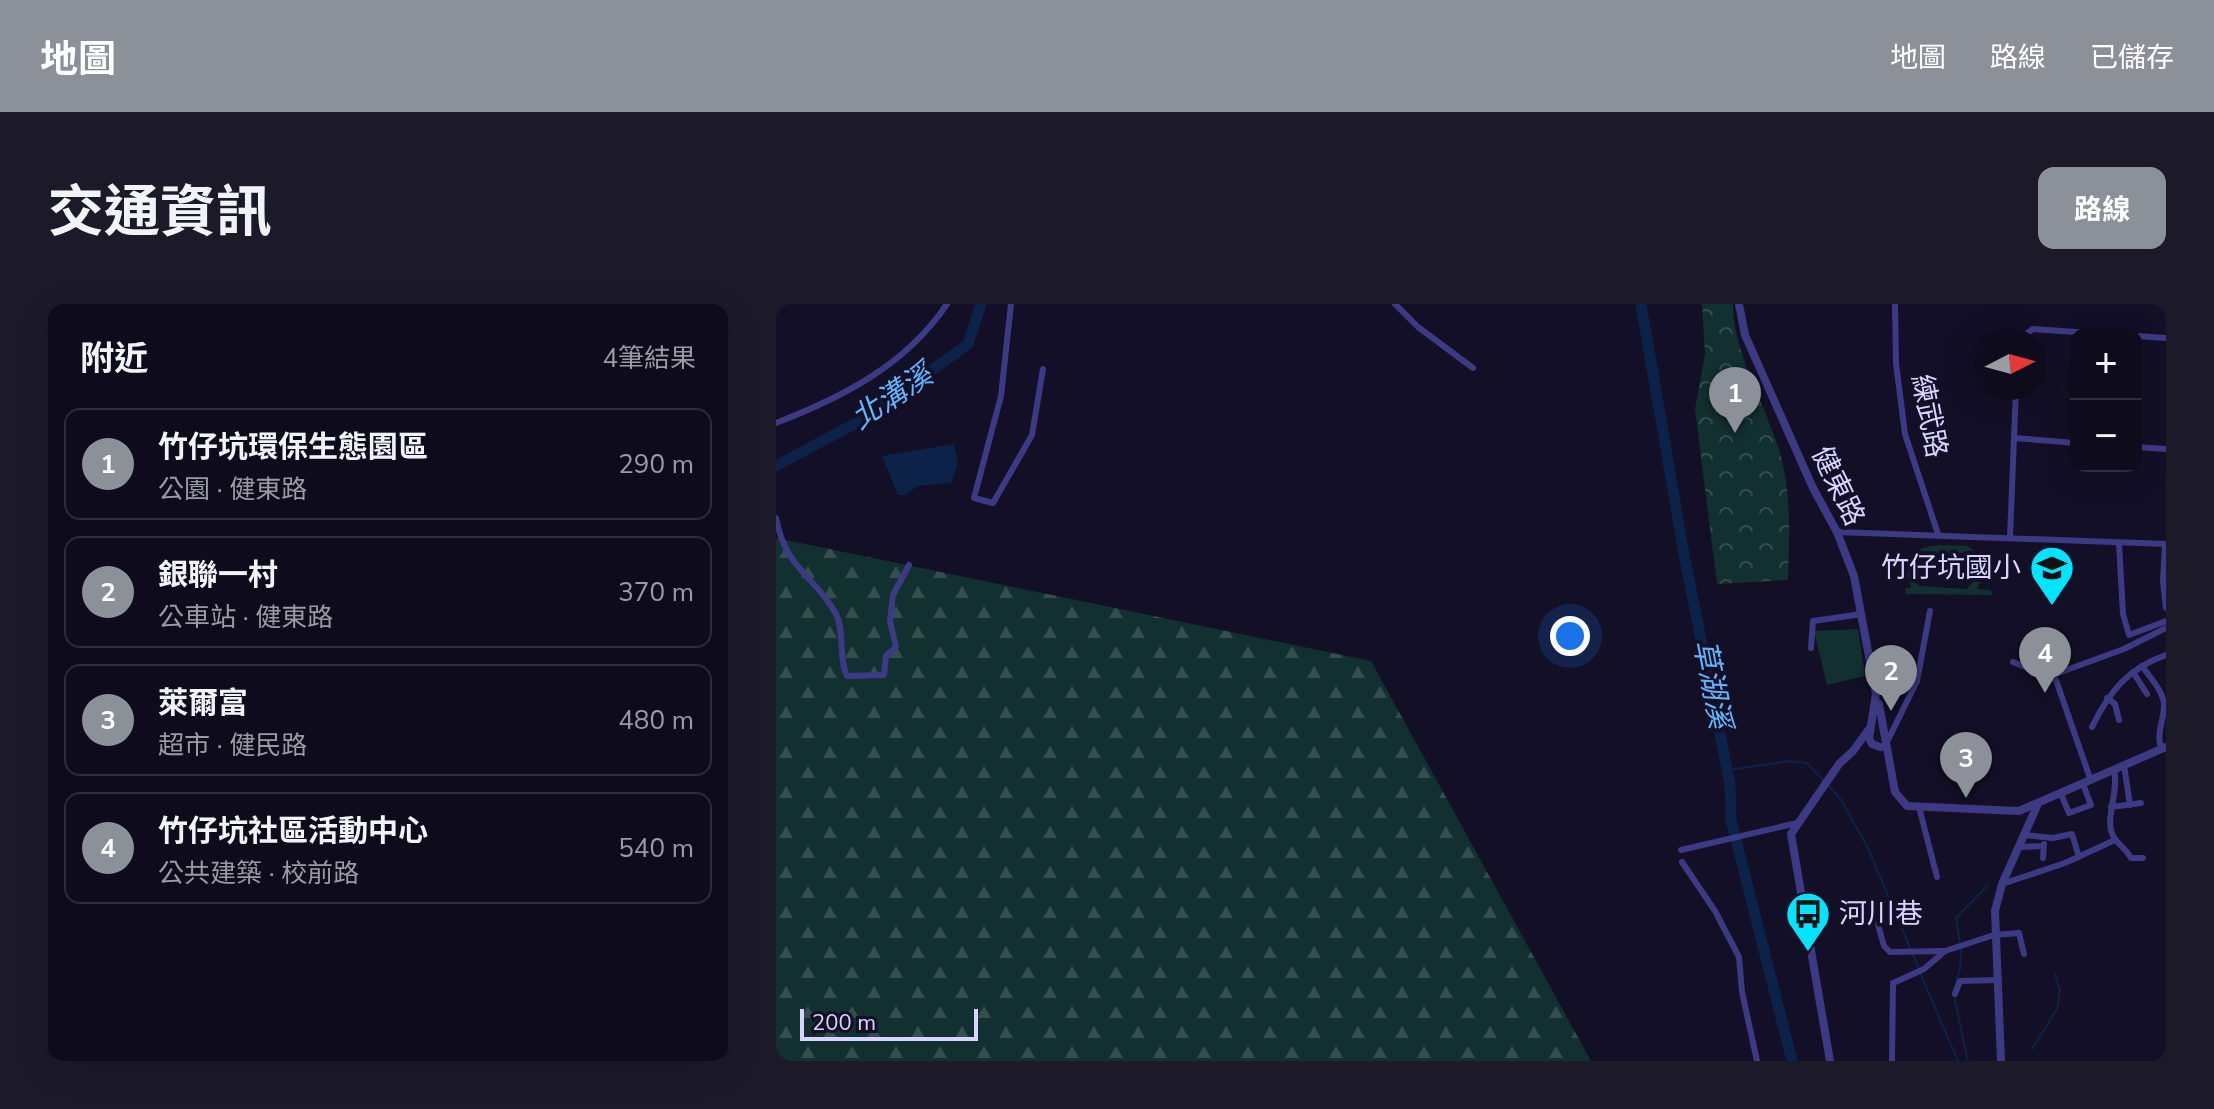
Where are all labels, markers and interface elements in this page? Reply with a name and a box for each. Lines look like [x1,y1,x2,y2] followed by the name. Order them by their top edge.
[40,34,116,85] text: 地圖
[1890,39,1946,77] text: 地圖
[1990,39,2046,77] text: 路線
[2090,39,2174,77] text: 已儲存
[2038,167,2166,249] button: 路線
[48,174,272,251] text: 交通資訊
[1974,328,2046,400] north arrow
[2070,328,2142,472] map controls
[2070,328,2142,400] button: +
[80,336,148,382] text: 附近
[602,341,696,376] text: 4筆結果
[843,353,944,439] water label: 北溝溪
[1709,367,1761,433] pin: 1
[1902,371,1956,461] street label: 練武路
[2070,400,2142,472] button: −
[158,427,428,468] text: 竹仔坑環保生態園區
[1803,440,1873,532] street label: 健東路
[100,447,116,482] text: 1
[618,447,694,482] text: 290 m
[158,472,307,507] text: 公園 · 健東路
[2028,544,2076,607] school or university icon: 竹仔坑國小
[1881,549,2021,587] place label: 竹仔坑國小
[158,555,278,596] text: 銀聯一村
[100,575,116,610] text: 2
[618,575,694,610] text: 370 m
[158,600,333,635] text: 公車站 · 健東路
[1550,616,1590,656] your location
[2019,627,2071,693] pin: 4
[1683,636,1741,736] water label: 草湖溪
[1865,645,1917,711] pin: 2
[158,683,248,724] text: 萊爾富
[100,703,116,738] text: 3
[618,703,694,738] text: 480 m
[158,728,307,763] text: 超市 · 健民路
[1940,732,1992,798] pin: 3
[158,811,428,852] text: 竹仔坑社區活動中心
[100,831,116,866] text: 4
[618,831,694,866] text: 540 m
[158,856,359,891] text: 公共建築 · 校前路
[1784,890,1832,953] bus stop icon: 河川巷
[1839,895,1923,933] place label: 河川巷
[800,1005,978,1041] scale bar
[812,1008,876,1038] text: 200 m

